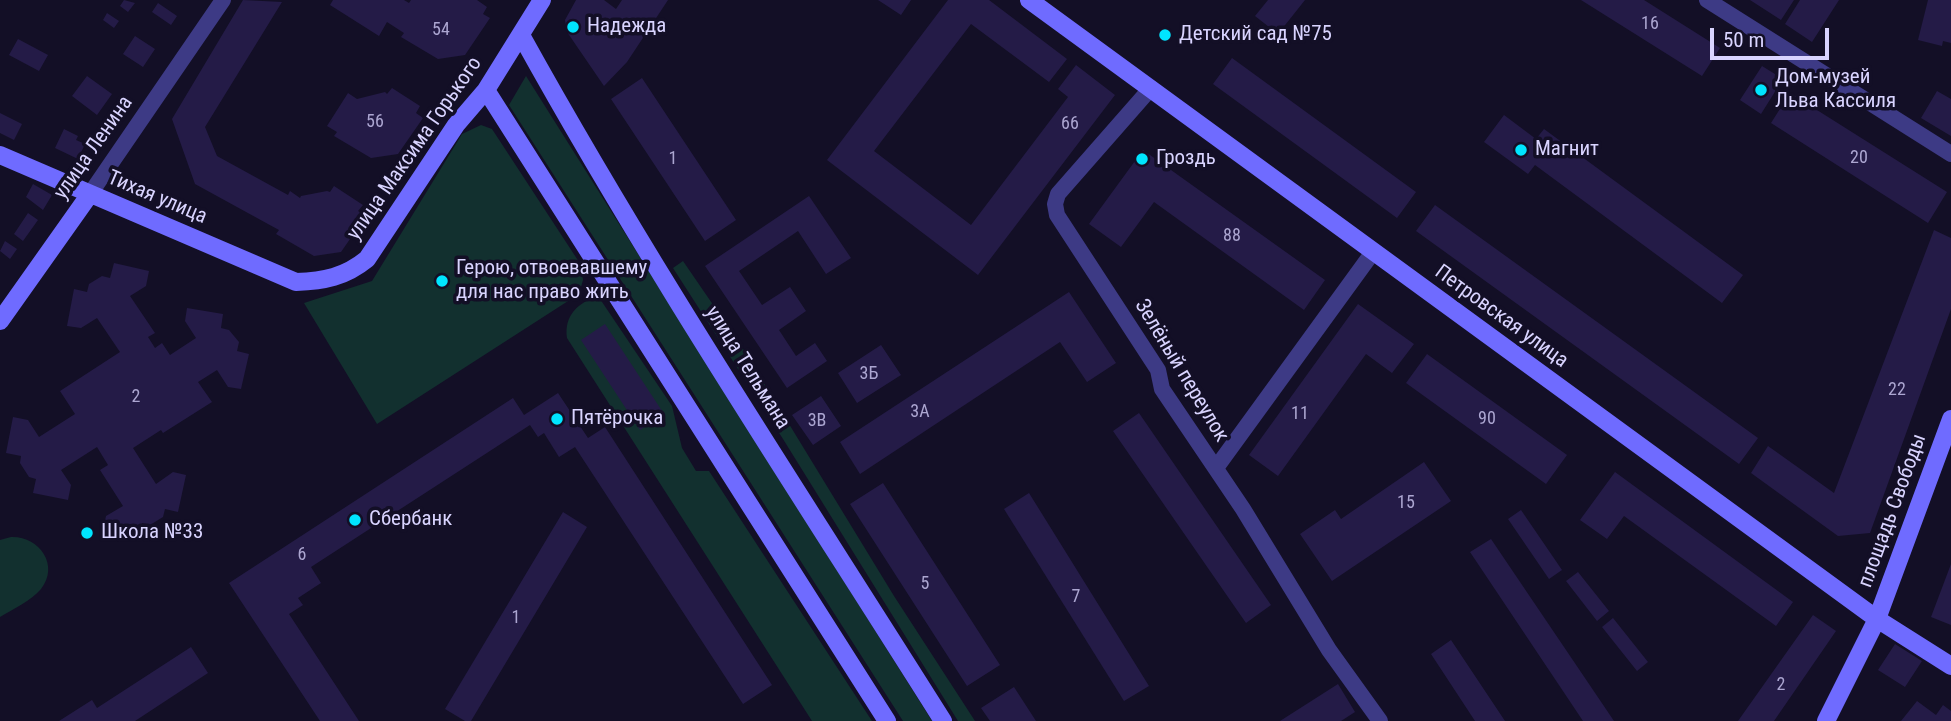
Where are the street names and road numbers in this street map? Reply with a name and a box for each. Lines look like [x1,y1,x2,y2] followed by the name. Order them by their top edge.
[342,52,488,246] street label: улица Максима Горького
[49,91,139,205] street label: улица Ленина
[104,166,210,230] street label: Тихая улица
[1429,260,1573,374] street label: Петровская улица
[1128,295,1234,447] street label: Зелёный переулок
[699,302,795,434] street label: улица Тельмана
[1853,431,1933,591] street label: площадь Свободы

